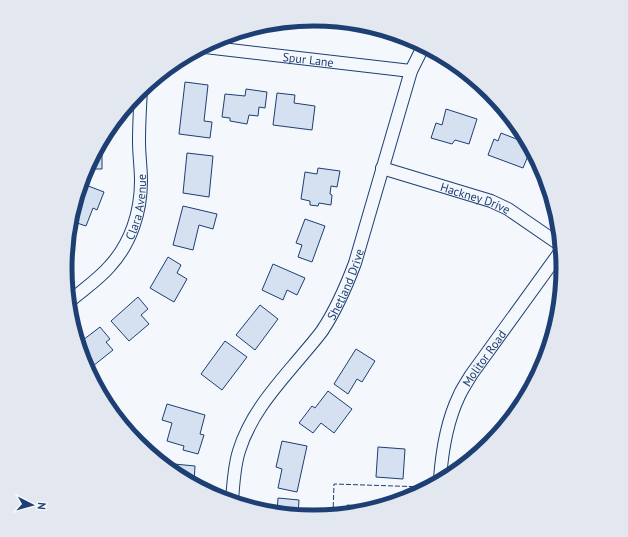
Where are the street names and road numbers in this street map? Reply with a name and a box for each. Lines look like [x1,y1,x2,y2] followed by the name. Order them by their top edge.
[282,49,335,69] street label: Spur Lane
[121,174,149,242] street label: Clara Avenue
[439,179,513,217] street label: Hackney Drive
[323,247,366,322] street label: Shetland Drive
[459,327,509,389] street label: Molitor Road

